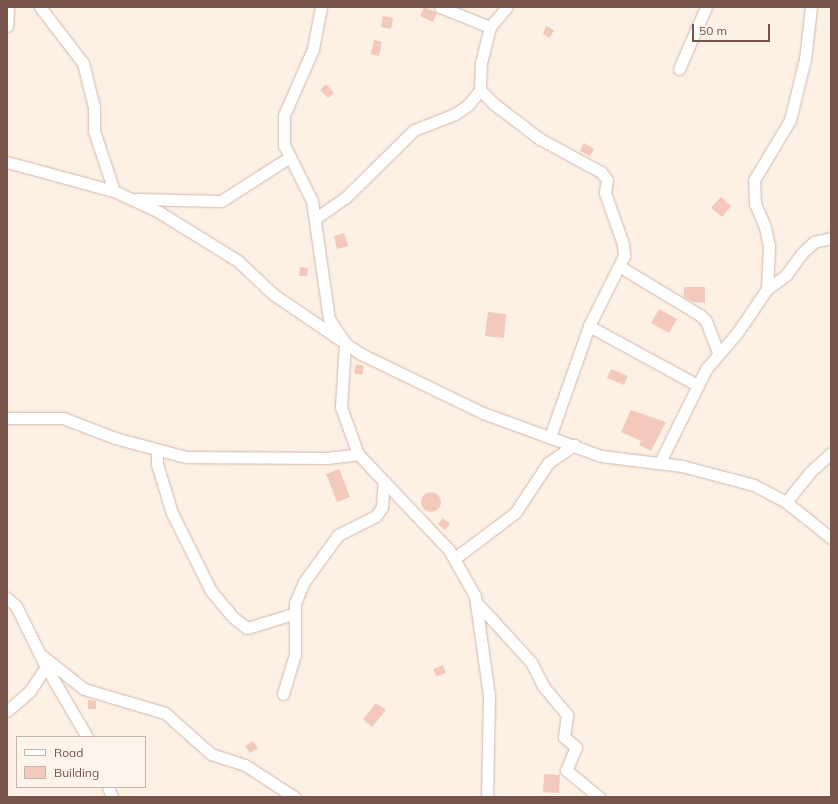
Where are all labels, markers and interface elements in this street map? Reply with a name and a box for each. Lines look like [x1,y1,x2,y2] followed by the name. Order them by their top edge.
[694,16,772,42] scale bar
[699,23,727,38] text: 50 m
[16,736,146,788] legend
[54,745,83,760] text: Road
[54,765,99,780] text: Building

